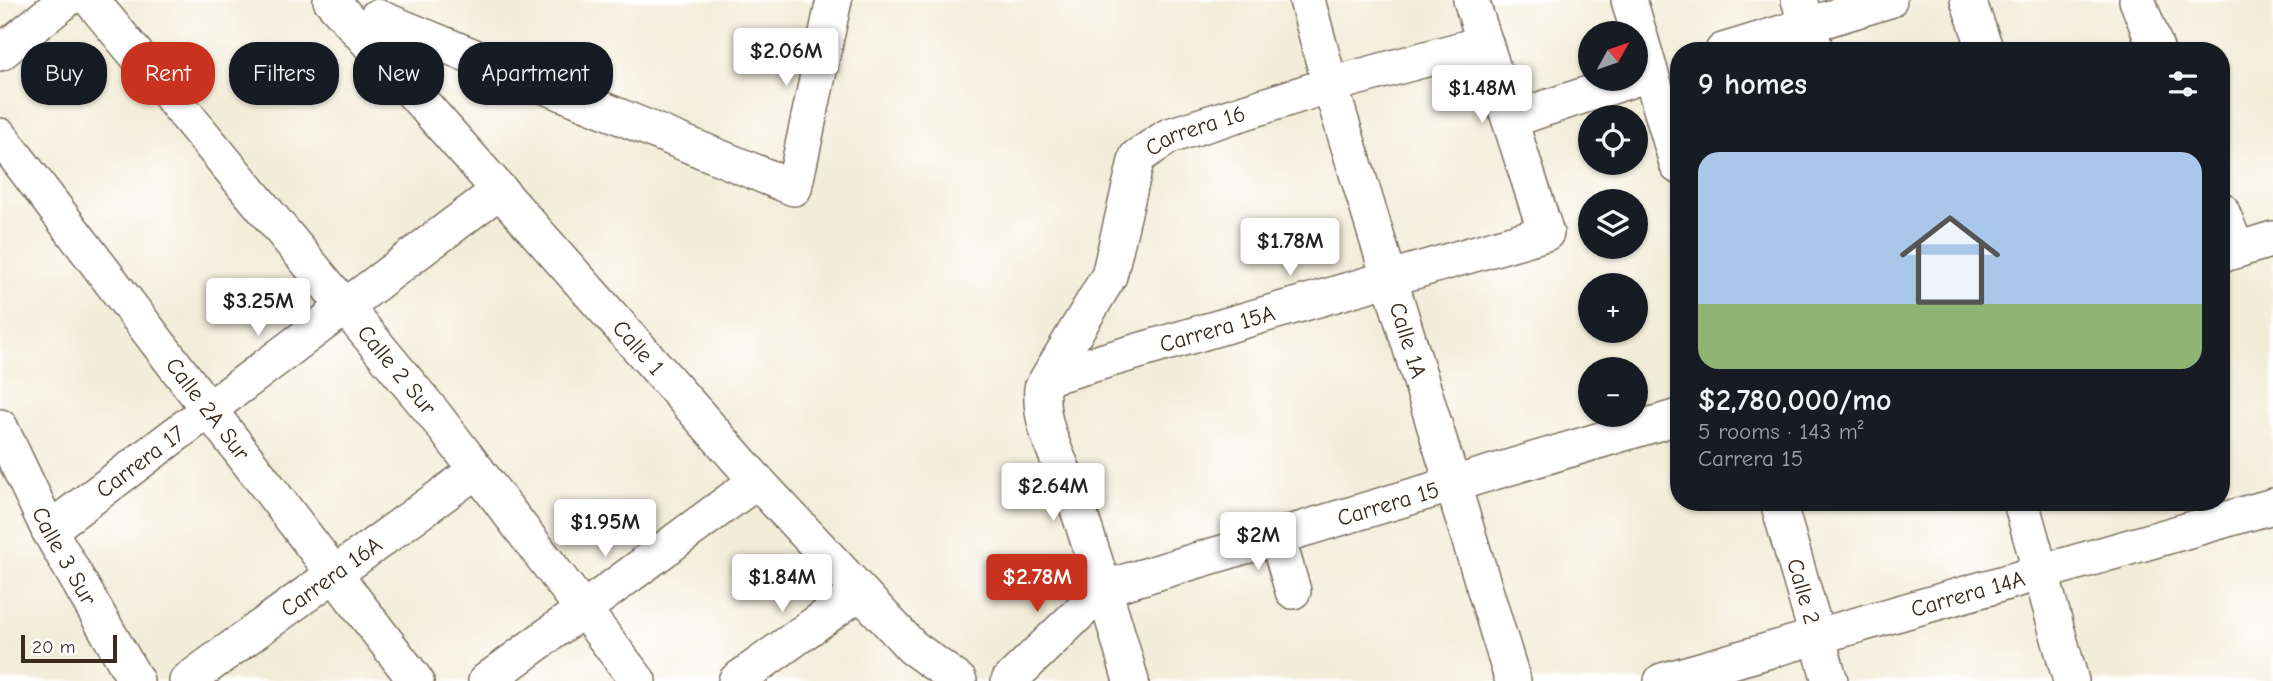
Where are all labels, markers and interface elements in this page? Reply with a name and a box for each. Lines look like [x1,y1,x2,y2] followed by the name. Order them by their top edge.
[1578,21,1648,91] north arrow
[1578,21,1648,427] map controls
[729,28,843,88] pin: $2.06M
[749,37,823,64] text: $2.06M
[21,42,107,105] chip: Buy
[121,42,215,105] chip: Rent
[229,42,339,105] chip: Filters
[353,42,444,105] chip: New
[458,42,613,105] chip: Apartment
[2164,65,2202,103] icon: filters
[1425,66,1539,125] pin: $1.48M
[1698,67,1807,102] text: 9 homes
[1448,74,1516,101] text: $1.48M
[1140,99,1249,162] street label: Carrera 16
[1578,105,1648,175] button: locate
[1578,189,1648,259] button: layers
[1887,197,2013,323] icon: home
[1233,218,1347,278] pin: $1.78M
[1256,227,1324,254] text: $1.78M
[1578,273,1648,343] button: +
[201,278,315,338] pin: $3.25M
[222,287,294,314] text: $3.25M
[1156,299,1278,358] street label: Carrera 15A
[1384,299,1433,381] street label: Calle 1A
[607,314,670,380] street label: Calle 1
[352,319,443,421] street label: Calle 2 Sur
[160,352,256,466] street label: Calle 2A Sur
[1578,357,1648,427] button: −
[1698,383,1892,418] text: $2,780,000/mo
[1698,418,1864,445] text: 5 rooms · 143 m²
[91,419,190,503] street label: Carrera 17
[1698,445,1803,472] text: Carrera 15
[996,463,1110,523] pin: $2.64M
[1018,472,1088,499] text: $2.64M
[1334,476,1442,532] street label: Carrera 15
[548,500,662,559] pin: $1.95M
[26,502,103,610] street label: Calle 3 Sur
[570,508,640,535] text: $1.95M
[1224,512,1292,572] pin: $2M
[1236,521,1280,548] text: $2M
[275,530,387,622] street label: Carrera 16A
[725,554,839,614] pin: $1.84M
[980,554,1094,614] pin: $2.78M
[1782,555,1826,627] street label: Calle 2
[748,563,816,590] text: $1.84M
[1002,563,1072,590] text: $2.78M
[1908,564,2028,623] street label: Carrera 14A
[21,632,117,664] scale bar
[32,636,76,658] text: 20 m

